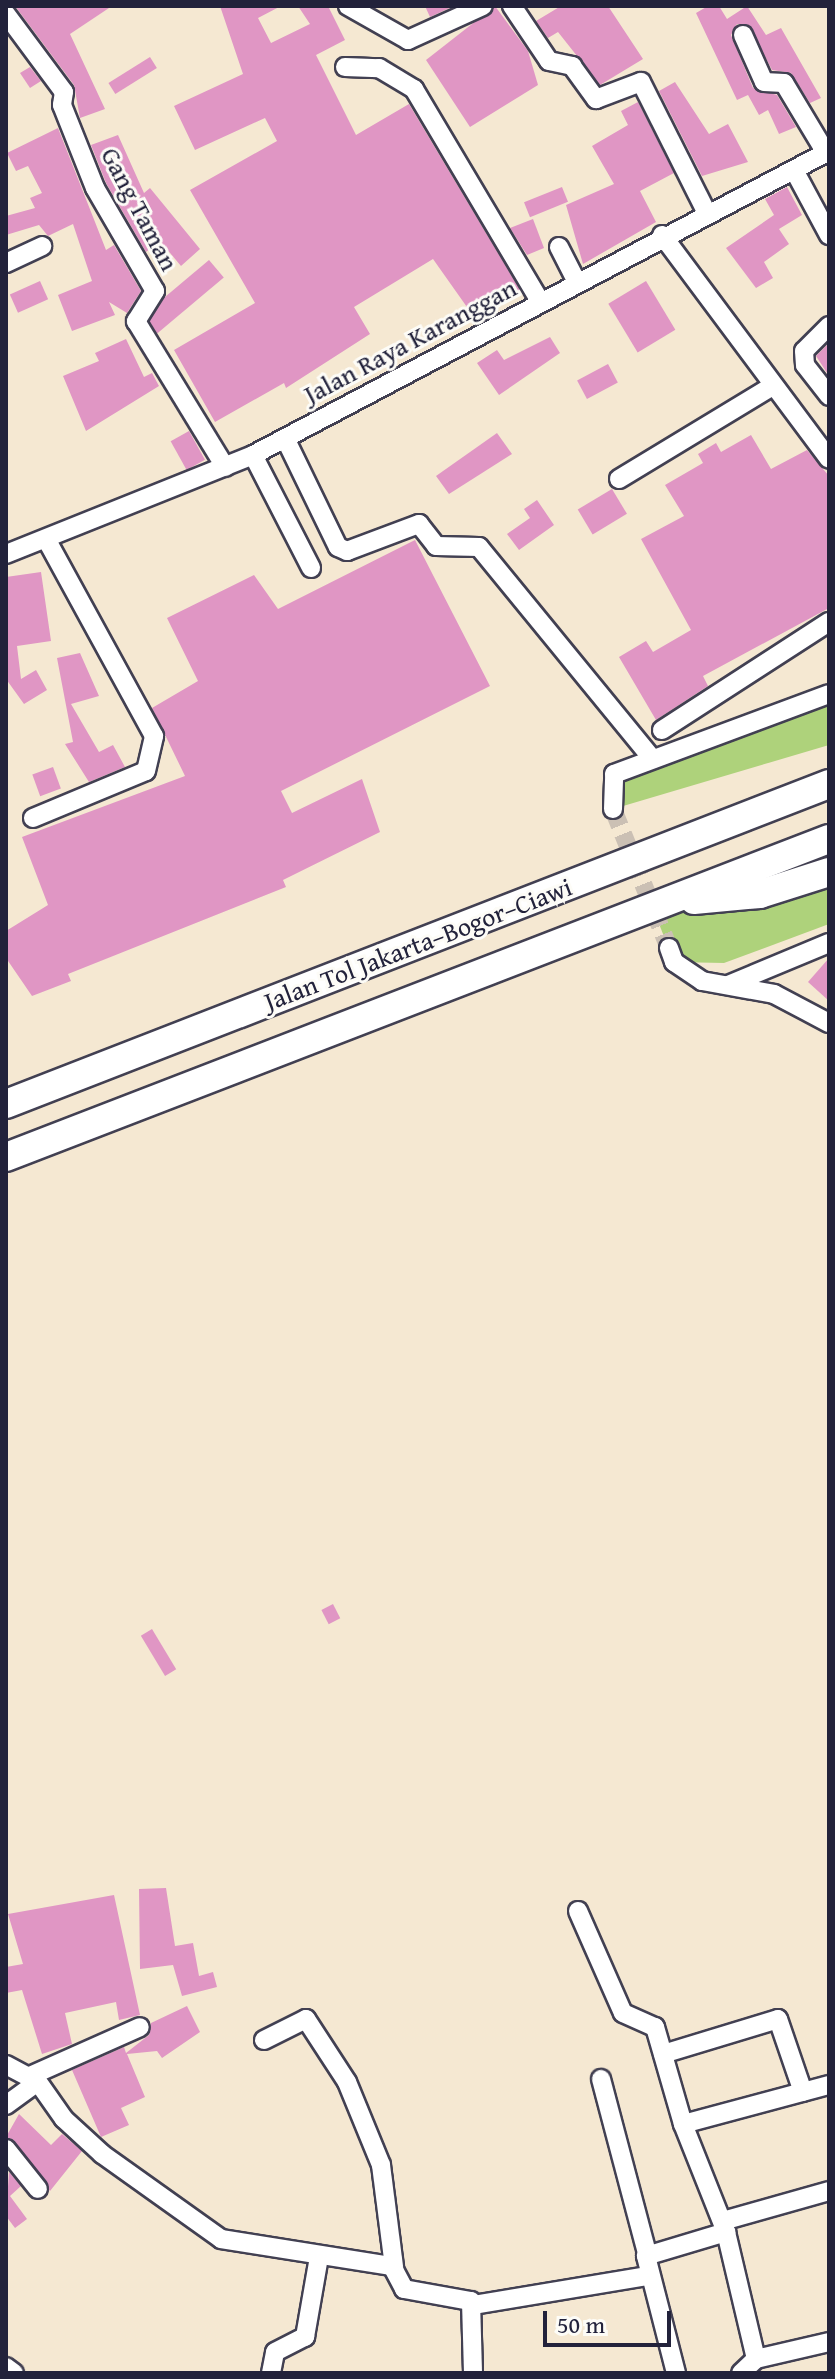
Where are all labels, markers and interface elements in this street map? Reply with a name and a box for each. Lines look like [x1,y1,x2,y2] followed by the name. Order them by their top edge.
[95,142,185,276] street label: Gang Taman
[298,272,522,410] street label: Jalan Raya Karanggan
[260,871,576,1017] street label: Jalan Tol Jakarta–Bogor–Ciawi
[547,2295,675,2345] scale bar
[557,2307,605,2342] text: 50 m

